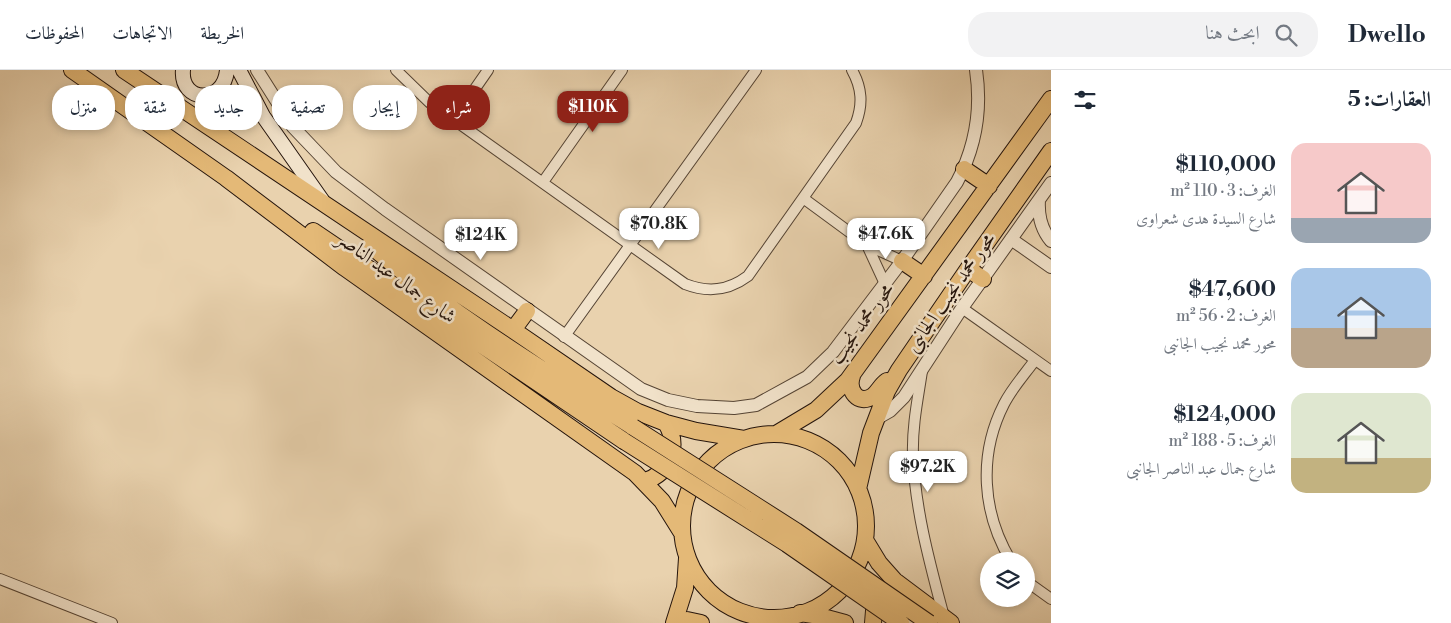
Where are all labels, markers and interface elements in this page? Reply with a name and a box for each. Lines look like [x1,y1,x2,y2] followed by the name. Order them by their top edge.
[968,12,1318,57] search box
[1348,20,1426,50] text: Dwello
[1205,21,1260,45] text: ابحث هنا
[1272,21,1300,49] icon: search
[25,22,84,45] text: المحفوظات
[112,22,172,45] text: الاتجاهات
[200,22,244,45] text: الخريطة
[52,85,115,130] chip: منزل
[125,85,185,130] chip: شقة
[195,85,262,130] chip: جديد
[272,85,343,130] chip: تصفية
[353,85,417,130] chip: إيجار
[427,85,490,130] chip: شراء
[1071,86,1099,114] icon: filters
[1348,87,1431,113] text: العقارات: 5
[558,90,628,133] pin: $110K
[568,97,618,117] text: $110K
[1176,152,1276,178] text: $110,000
[1331,163,1391,223] icon: home
[1170,181,1276,201] text: الغرف: 3 · 110 m²
[618,208,700,250] pin: $70.8K
[1136,209,1276,229] text: شارع السيدة هدى شعراوى
[630,214,688,234] text: $70.8K
[446,218,516,261] pin: $124K
[845,218,927,260] pin: $47.6K
[858,224,914,244] text: $47.6K
[328,225,460,333] street label: شارع جمال عبد الناصر
[455,225,507,245] text: $124K
[900,228,1002,358] street label: محور محمد نجيب الجانبى
[1189,277,1276,303] text: $47,600
[824,278,900,370] street label: محور محمد نجيب
[1331,288,1391,348] icon: home
[1176,306,1276,326] text: الغرف: 2 · 56 m²
[1164,334,1276,354] text: محور محمد نجيب الجانبى
[1173,402,1276,428] text: $124,000
[1331,413,1391,473] icon: home
[1169,431,1276,451] text: الغرف: 5 · 188 m²
[887,450,969,493] pin: $97.2K
[900,457,956,477] text: $97.2K
[1126,459,1276,479] text: شارع جمال عبد الناصر الجانبى
[980,552,1035,607] map controls
[980,552,1035,607] button: layers

